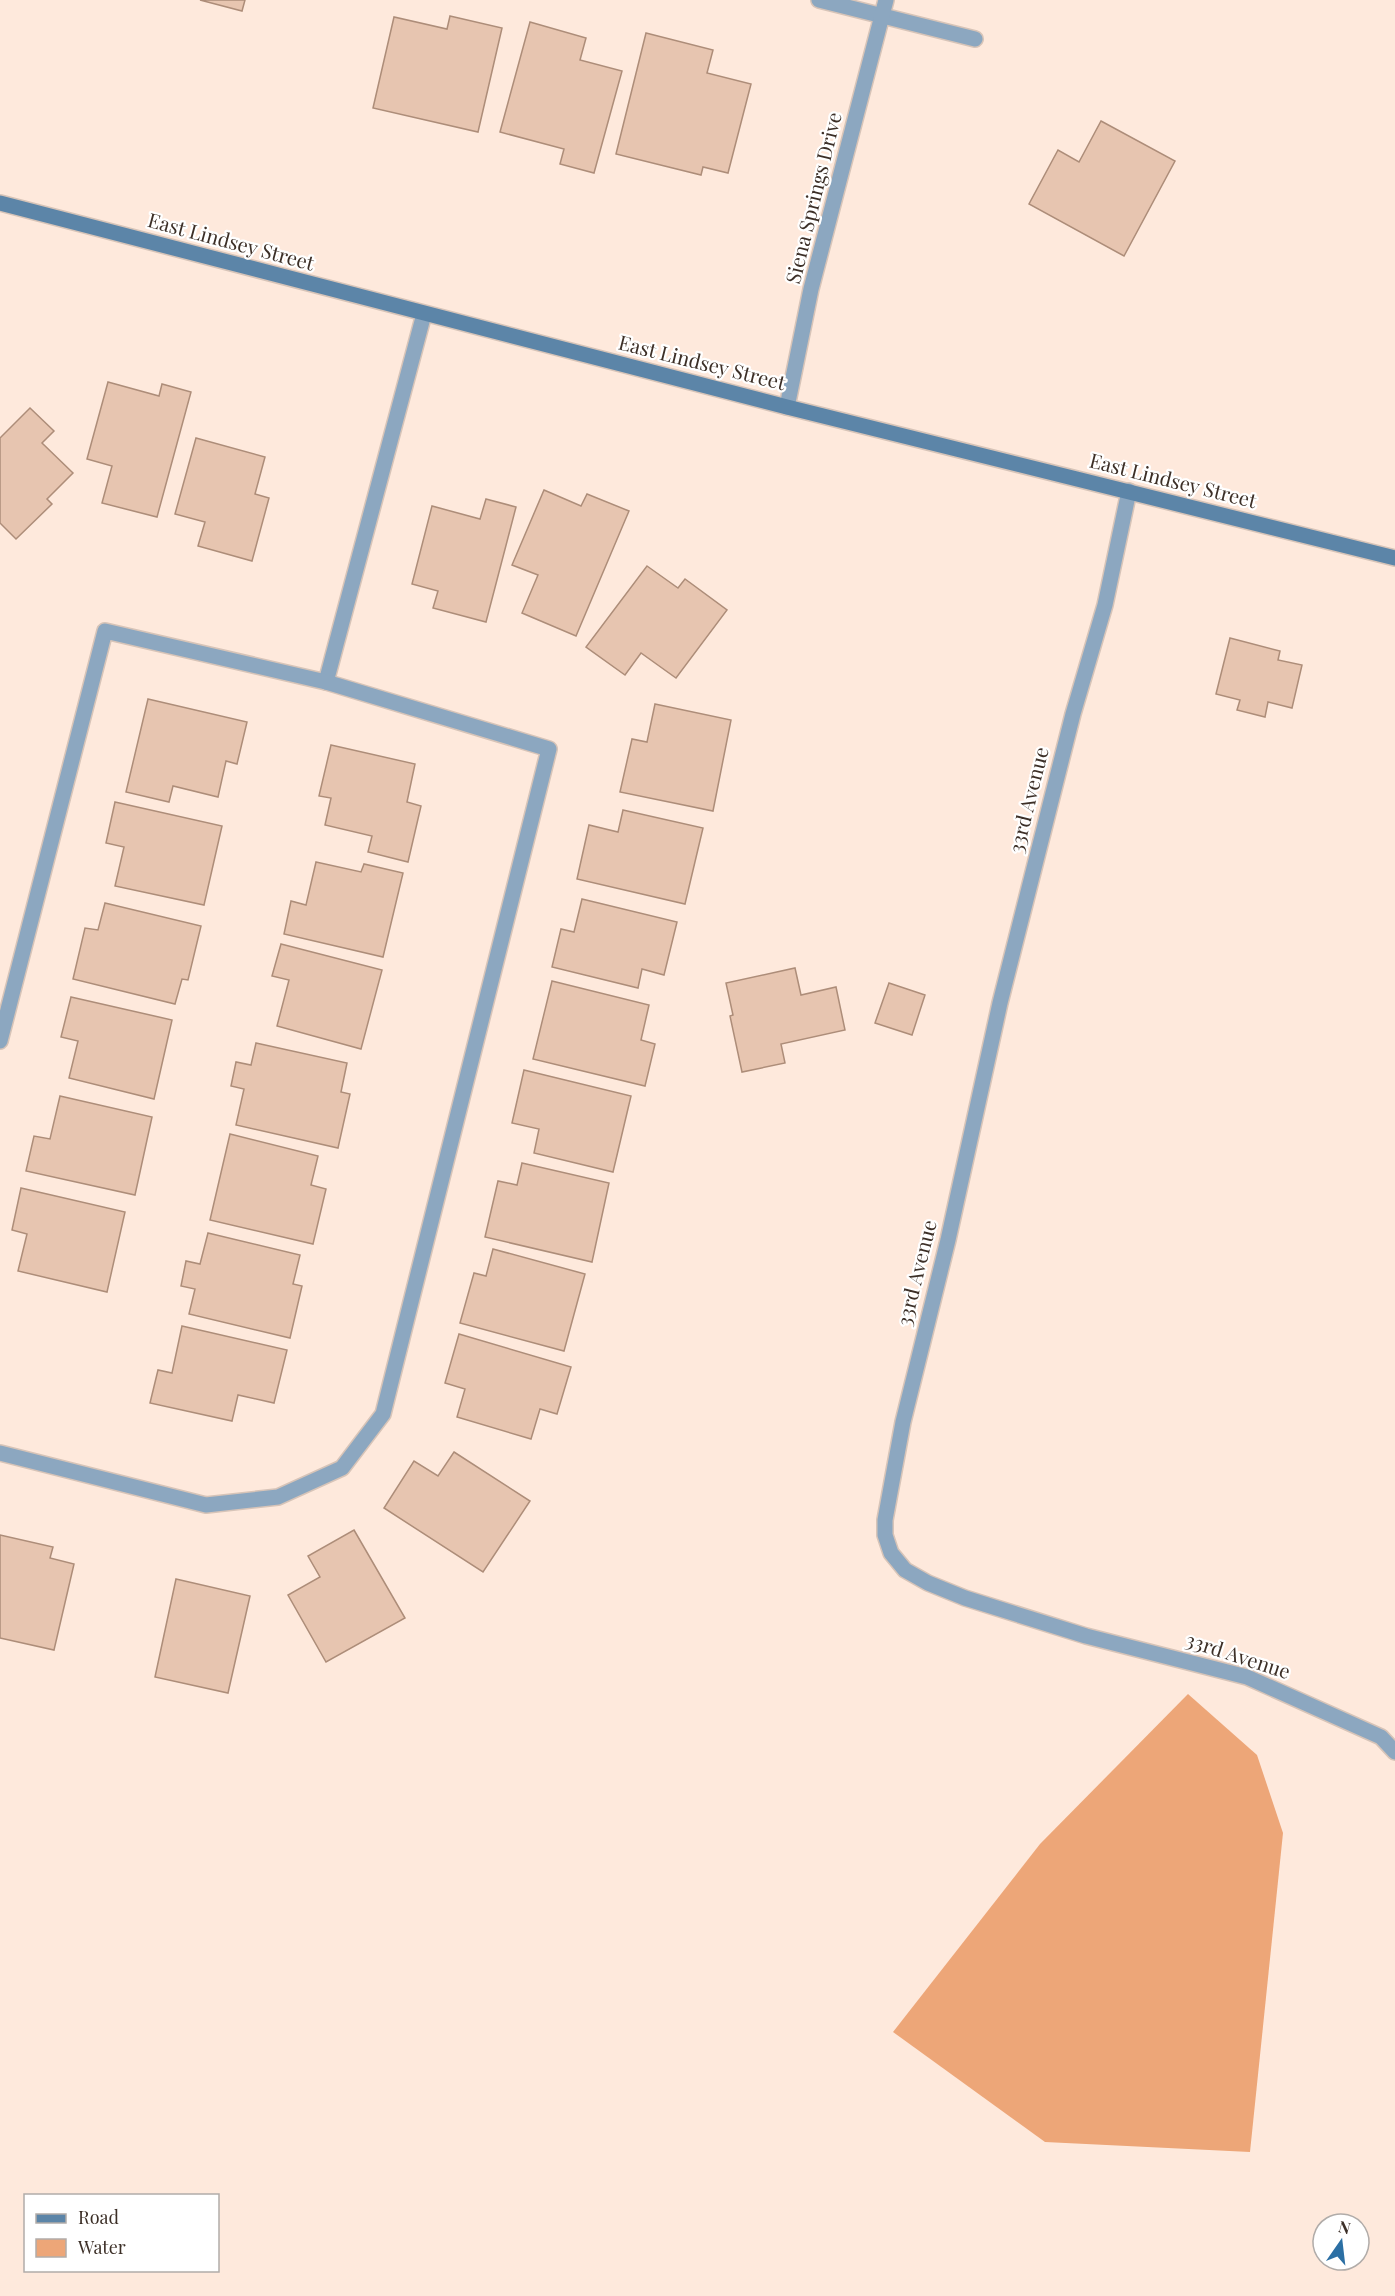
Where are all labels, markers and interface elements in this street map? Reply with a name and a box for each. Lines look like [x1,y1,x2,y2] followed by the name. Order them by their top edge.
[778,109,847,286] street label: Siena Springs Drive
[145,205,318,276] street label: East Lindsey Street
[616,328,790,396] street label: East Lindsey Street
[1087,446,1261,514] street label: East Lindsey Street
[1001,744,1054,856] street label: 33rd Avenue
[889,1217,942,1329] street label: 33rd Avenue
[1183,1625,1294,1684] street label: 33rd Avenue
[24,2194,219,2272] legend
[78,2205,119,2229] text: Road
[1311,2212,1371,2272] north arrow
[1337,2215,1353,2239] text: N
[77,2235,126,2259] text: Water

